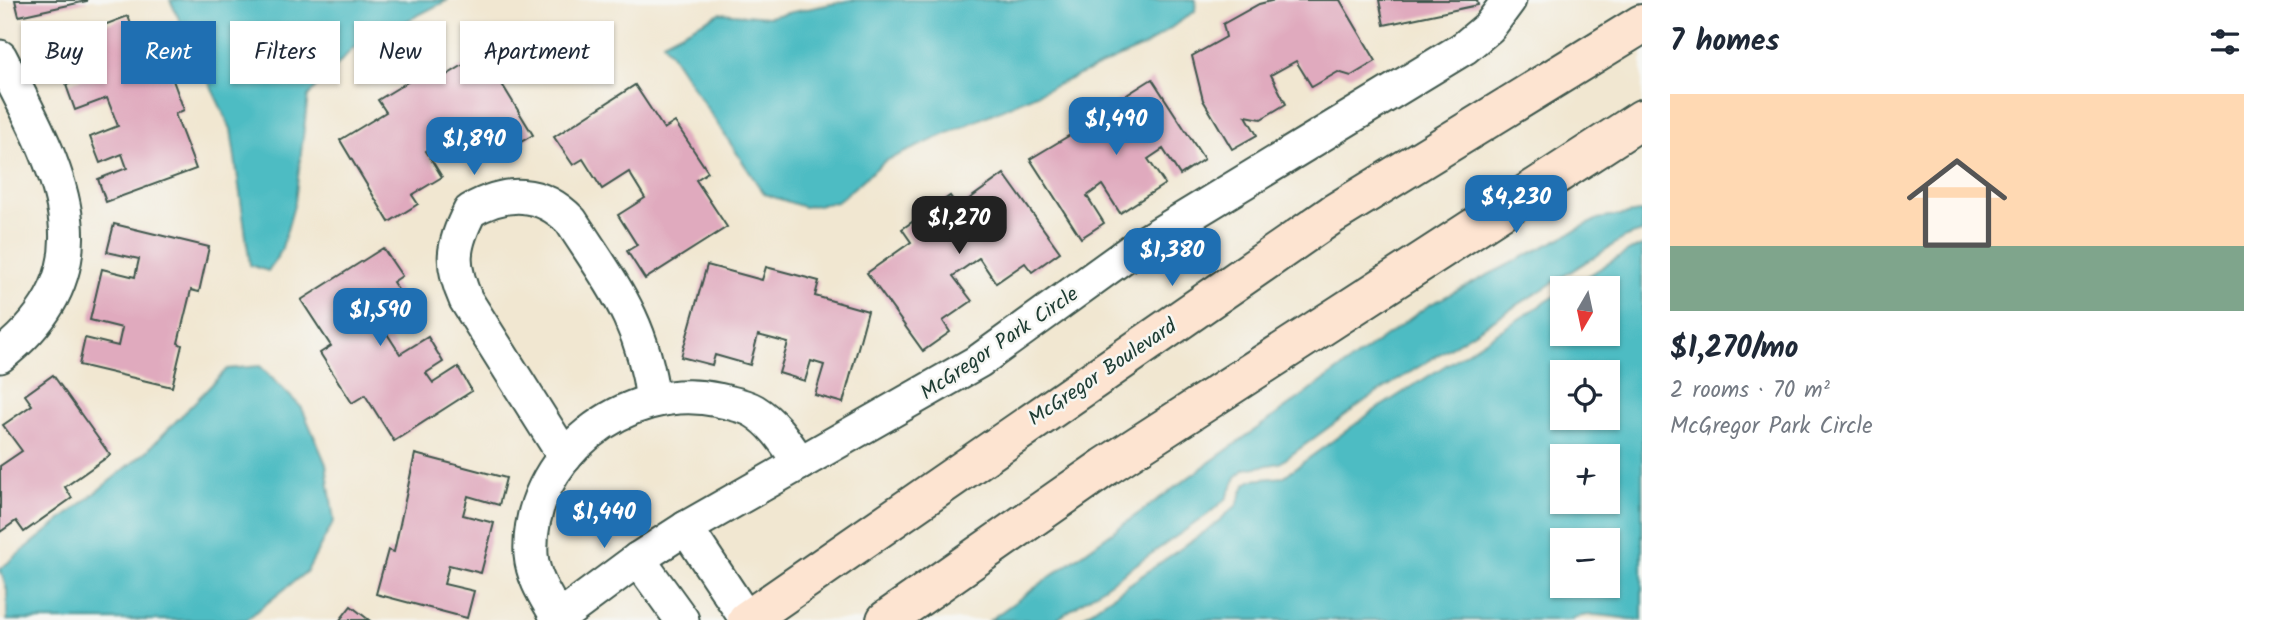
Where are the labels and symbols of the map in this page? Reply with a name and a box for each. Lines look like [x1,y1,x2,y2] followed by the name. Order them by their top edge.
[1059,97,1173,157] pin: $1,490
[417,118,531,177] pin: $1,890
[1459,176,1573,235] pin: $4,230
[902,196,1016,256] pin: $1,270
[1115,229,1229,288] pin: $1,380
[1550,276,1620,346] north arrow
[914,279,1086,410] street label: McGregor Park Circle
[323,288,437,348] pin: $1,590
[1022,311,1185,435] street label: McGregor Boulevard
[547,490,661,550] pin: $1,440

